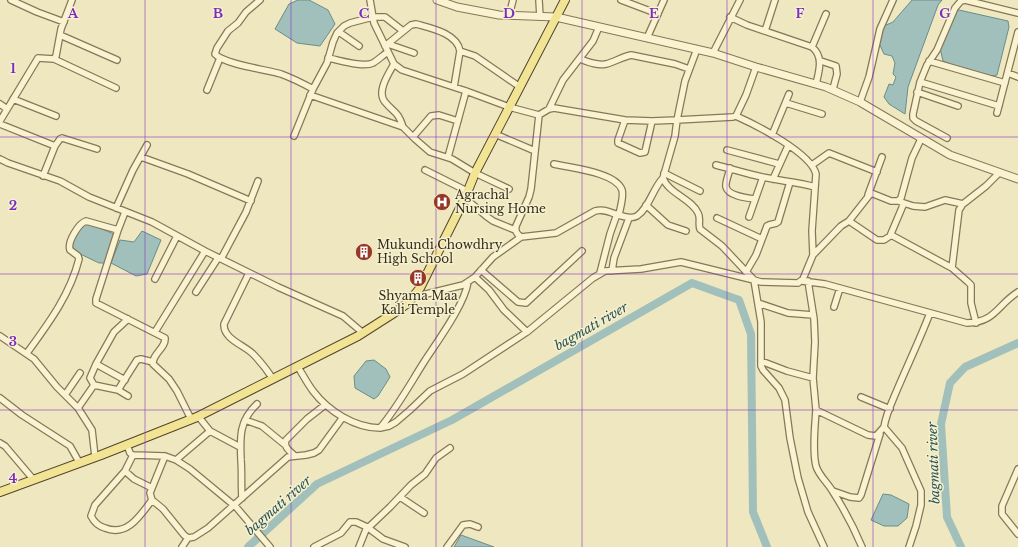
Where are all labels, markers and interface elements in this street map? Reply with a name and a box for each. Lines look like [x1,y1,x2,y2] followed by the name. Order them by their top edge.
[67,5,79,22] text: A
[213,5,223,22] text: B
[359,5,370,22] text: C
[503,5,515,22] text: D
[649,5,659,22] text: E
[796,5,805,22] text: F
[939,5,951,22] text: G
[10,60,16,77] text: 1
[454,187,546,216] place label: Agrachal Nursing Home
[432,192,452,212] hospital icon: Agrachal Nursing Home
[9,197,17,214] text: 2
[377,237,503,266] place label: Mukundi Chowdhry High School
[354,242,374,262] building icon: Mukundi Chowdhry High School
[408,268,428,288] building icon: Shyama Maa Kali Temple
[378,288,458,317] place label: Shyama Maa Kali Temple
[551,298,632,354] water label: bagmati river
[9,333,17,350] text: 3
[924,421,943,504] water label: bagmati river
[9,470,18,487] text: 4
[242,471,316,539] water label: bagmati river

